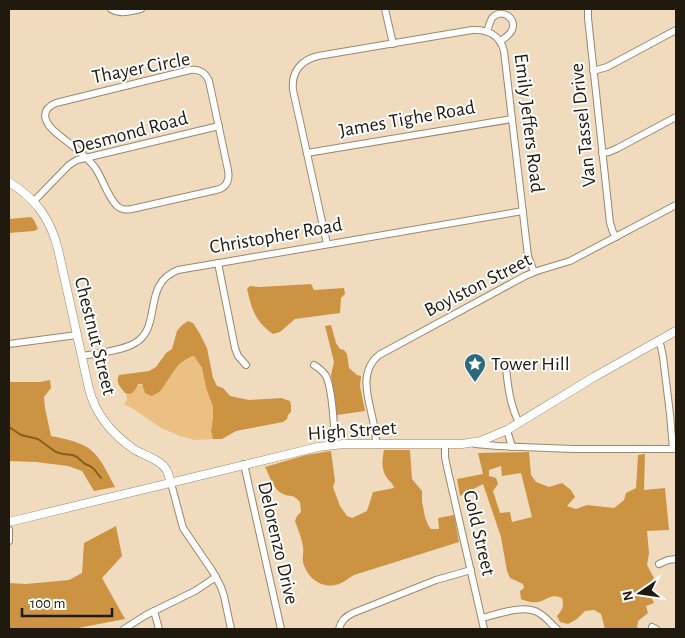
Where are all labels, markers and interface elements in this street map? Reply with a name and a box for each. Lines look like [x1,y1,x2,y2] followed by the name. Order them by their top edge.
[90,49,192,87] street label: Thayer Circle
[511,52,547,194] street label: Emily Jeffers Road
[567,62,599,188] street label: Van Tassel Drive
[337,97,477,141] street label: James Tighe Road
[70,108,190,158] street label: Desmond Road
[208,214,344,258] street label: Christopher Road
[421,249,535,321] street label: Boylston Street
[71,275,119,398] street label: Chestnut Street
[463,352,487,383] place icon: Tower Hill
[491,354,570,374] place label: Tower Hill
[307,418,398,444] street label: High Street
[254,480,302,606] street label: Delorenzo Drive
[459,488,499,578] street label: Gold Street
[615,568,665,618] north arrow
[22,586,112,618] scale bar
[620,589,636,602] text: N
[30,596,65,611] text: 100 m

